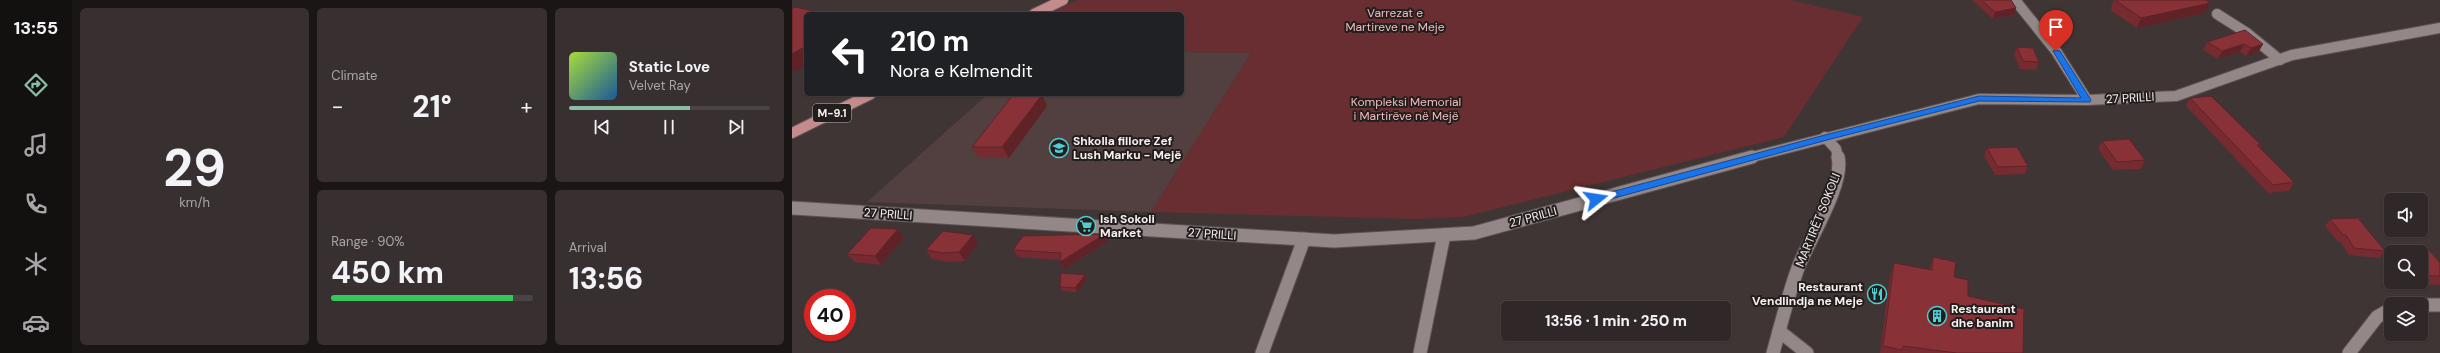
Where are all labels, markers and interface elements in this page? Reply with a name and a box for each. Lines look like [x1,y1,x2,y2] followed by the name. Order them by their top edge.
[1345,5,1445,35] park label: Varrezat e Martireve ne Meje
[2039,10,2073,51] pin
[14,16,58,40] text: 13:55
[2045,16,2067,38] icon: arrive
[890,23,969,60] text: 210 m
[824,28,876,80] icon: left
[629,57,710,77] text: Static Love
[890,59,1033,83] text: Nora e Kelmendit
[331,67,377,84] text: Climate
[22,71,50,99] icon: directions
[629,77,691,94] text: Velvet Ray
[412,87,452,126] text: 21°
[2105,89,2155,107] street label: 27 PRILLI
[331,92,343,121] text: −
[521,92,533,121] text: +
[1351,94,1461,124] park label: Kompleksi Memorial i Martirëve në Mejë
[813,104,851,122] road number: M-9.1
[591,116,613,138] icon: previous
[658,116,680,138] icon: pause
[725,116,747,138] icon: next
[22,131,50,159] icon: music
[1073,133,1182,163] place label: Shkolla fillore Zef Lush Marku - Mejë
[163,134,226,202] text: 29
[1048,137,1070,159] school or university icon: Shkolla fillore Zef Lush Marku - Mejë
[1792,171,1844,269] street label: MARTIRËT SOKOLI
[1575,178,1617,220] position arrow
[22,190,50,218] icon: phone
[2384,193,2428,341] map controls
[2384,193,2428,237] button: sound
[179,194,210,211] text: km/h
[1507,203,1559,231] street label: 27 PRILLI
[863,204,913,224] street label: 27 PRILLI
[1100,211,1155,241] place label: Ish Sokoli Market
[1075,215,1097,237] supermarket icon: Ish Sokoli Market
[1187,224,1237,244] street label: 27 PRILLI
[331,233,405,250] text: Range · 90%
[569,239,607,256] text: Arrival
[2384,245,2428,289] button: search
[22,250,50,278] icon: climate
[331,253,444,292] text: 450 km
[569,259,643,298] text: 13:56
[1752,279,1863,309] place label: Restaurant Vendlindja ne Meje
[1866,283,1888,305] restaurant icon: Restaurant Vendlindja ne Meje
[804,289,856,341] speed limit sign: 40
[2384,297,2428,341] button: layers
[1951,301,2016,331] place label: Restaurant dhe banim
[1926,305,1948,327] building icon: Restaurant dhe banim
[22,309,50,337] icon: car
[1545,311,1687,331] text: 13:56 · 1 min · 250 m

